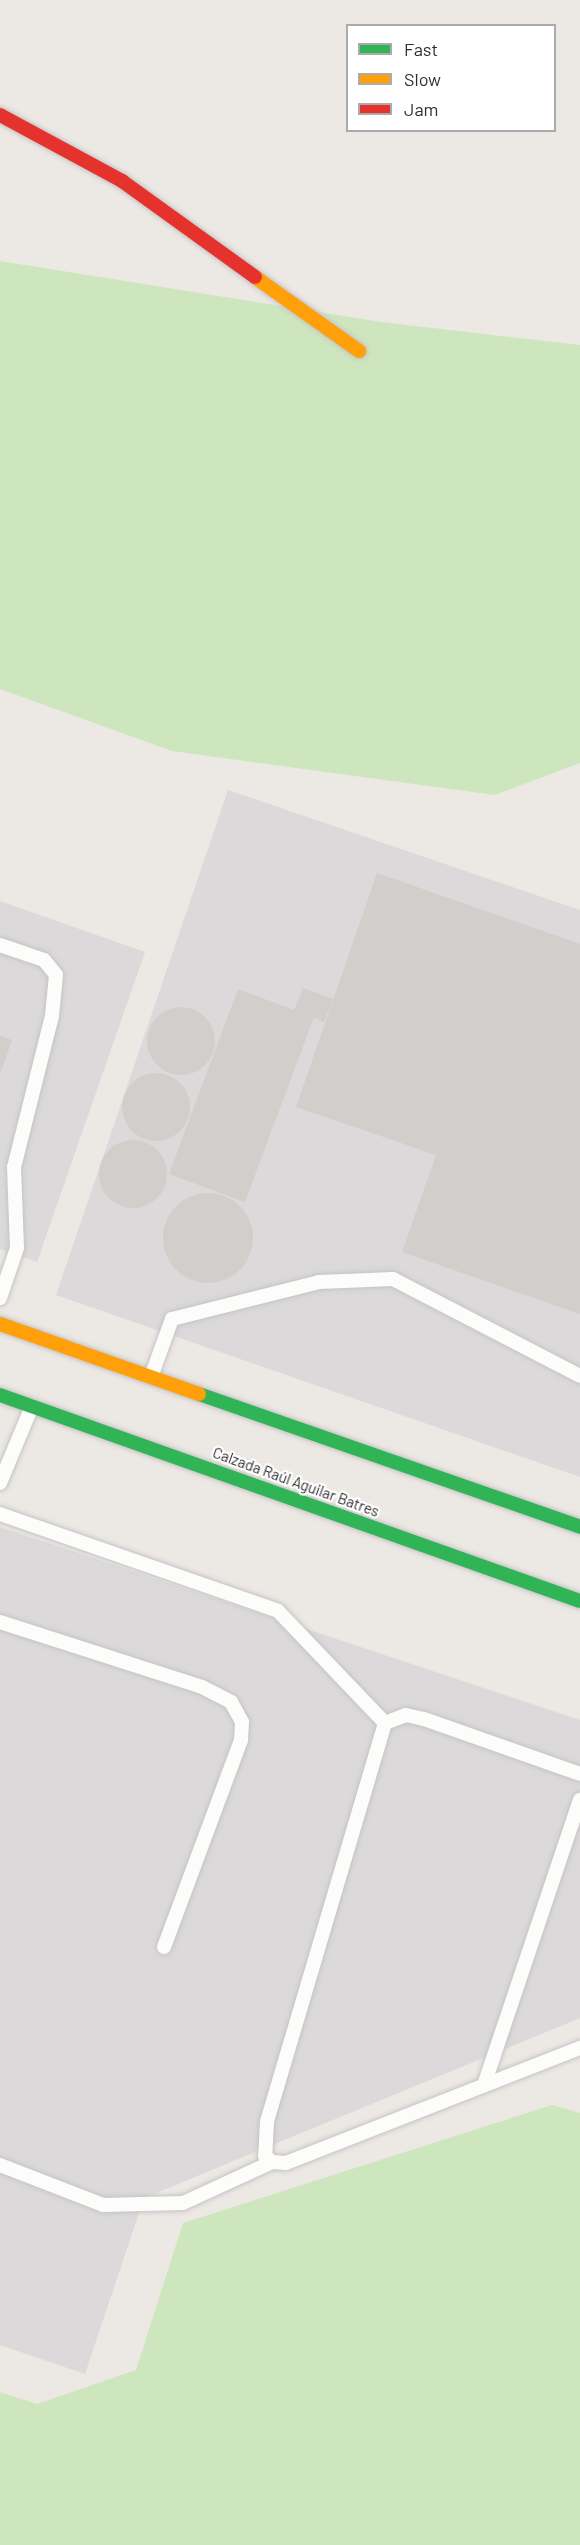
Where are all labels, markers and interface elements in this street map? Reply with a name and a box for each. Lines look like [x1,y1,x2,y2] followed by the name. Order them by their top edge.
[346,24,556,132] legend
[404,38,438,60] text: Fast
[404,68,441,90] text: Slow
[404,98,438,120] text: Jam
[210,1443,382,1521] street label: Calzada Raúl Aguilar Batres

